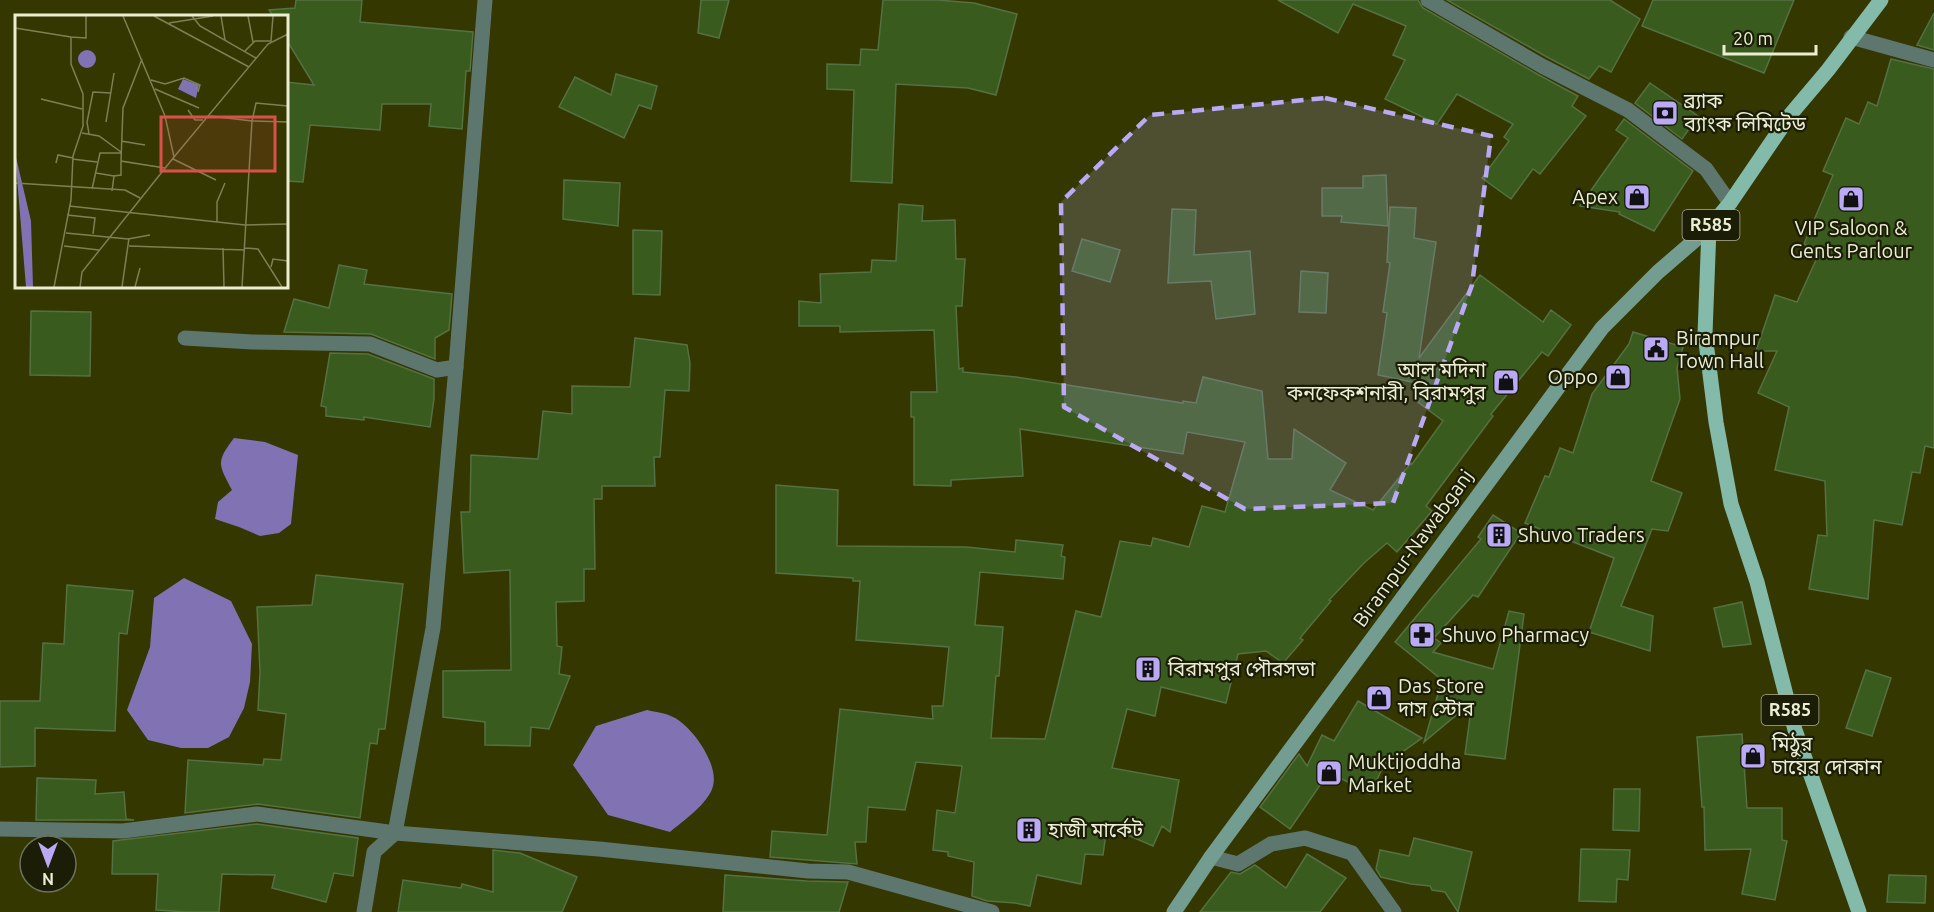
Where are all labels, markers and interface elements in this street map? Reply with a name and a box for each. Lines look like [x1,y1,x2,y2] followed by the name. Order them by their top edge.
[15,15,288,288] inset map
[1724,18,1816,56] scale bar
[1733,28,1773,48] text: 20 m
[1683,89,1807,135] place label: ব্র্যাক ব্যাংক লিমিটেড
[1650,98,1680,128] bank icon: ব্র্যাক ব্যাংক লিমিটেড
[1622,182,1652,212] shop icon: Apex
[1836,184,1866,214] shop icon: VIP Saloon & Gents Parlour
[1572,185,1618,208] place label: Apex
[1682,210,1740,240] road number: R585
[1790,216,1913,262] place label: VIP Saloon & Gents Parlour
[1676,326,1764,372] place label: Birampur Town Hall
[1641,334,1671,364] public building icon: Birampur Town Hall
[1286,358,1487,405] place label: আল মদিনা কনফেকশনারী, বিরামপুর
[1603,362,1633,392] shop icon: Oppo
[1547,365,1598,388] place label: Oppo
[1491,367,1521,397] shop icon: আল মদিনা কনফেকশনারী, বিরামপুর
[1348,465,1477,631] street label: Birampur-Nawabganj
[1484,520,1514,550] building icon: Shuvo Traders
[1518,523,1645,546] place label: Shuvo Traders
[1407,620,1437,650] pharmacy icon: Shuvo Pharmacy
[1442,623,1590,646] place label: Shuvo Pharmacy
[1133,654,1163,684] building icon: বিরামপুর পৌরসভা
[1167,657,1316,681] place label: বিরামপুর পৌরসভা
[1397,674,1484,720] place label: Das Store দাস স্টোর
[1364,683,1394,713] shop icon: Das Store দাস স্টোর
[1762,695,1818,725] road number: R585
[1771,732,1882,778] place label: মিঠুর চায়ের দোকান
[1738,741,1768,771] shop icon: মিঠুর চায়ের দোকান
[1348,750,1461,796] place label: Muktijoddha Market
[1314,758,1344,788] shop icon: Muktijoddha Market
[1014,815,1044,845] building icon: হাজী মার্কেট
[1047,817,1144,841] place label: হাজী মার্কেট
[18,834,78,894] north arrow
[42,870,54,888] text: N

